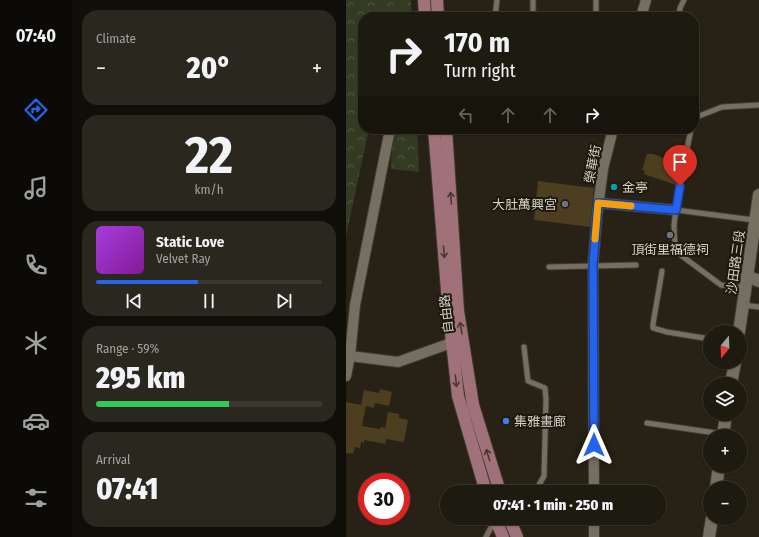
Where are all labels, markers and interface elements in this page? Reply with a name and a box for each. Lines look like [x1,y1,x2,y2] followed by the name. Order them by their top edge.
[16,25,56,47] text: 07:40
[444,26,510,59] text: 170 m
[378,28,430,80] icon: right
[96,31,136,46] text: Climate
[187,50,231,86] text: 20°
[96,55,106,82] text: −
[312,55,322,82] text: +
[444,60,516,82] text: Turn right
[22,96,50,124] icon: directions
[455,104,477,126] icon: left
[497,104,519,126] icon: ahead
[539,104,561,126] icon: ahead
[581,104,603,126] icon: right
[185,124,233,187] text: 22
[581,144,604,185] street label: 榮華街
[663,145,697,186] pin
[669,151,691,173] icon: arrive
[22,174,50,202] icon: music
[622,180,648,195] place label: 金亭
[195,182,224,197] text: km/h
[609,182,619,192] marker: 金亭
[447,192,454,205] one-way arrow
[492,197,557,212] place label: 大肚萬興宮
[560,199,570,209] marker: 大肚萬興宮
[724,229,747,295] street label: 沙田路三段
[665,230,675,240] marker: 頂街里福德祠
[156,233,224,251] text: Static Love
[631,242,709,257] place label: 頂街里福德祠
[440,245,447,258] one-way arrow
[22,251,50,279] icon: phone
[156,251,210,266] text: Velvet Ray
[123,290,145,312] icon: previous
[198,290,220,312] icon: pause
[273,290,295,312] icon: next
[437,294,456,334] street label: 自由路
[457,322,465,335] one-way arrow
[703,325,747,369] north arrow
[703,325,747,525] map controls
[22,329,50,357] icon: climate
[96,341,159,356] text: Range · 59%
[96,360,185,396] text: 295 km
[452,374,460,387] one-way arrow
[703,377,747,421] button: layers
[22,407,50,435] icon: car
[514,414,566,429] place label: 集雅畫廊
[501,416,511,426] marker: 集雅畫廊
[573,424,615,466] position arrow
[703,429,747,473] button: +
[484,448,491,461] one-way arrow
[96,452,130,467] text: Arrival
[96,471,158,507] text: 07:41
[358,473,410,525] speed limit sign: 30
[703,481,747,525] button: −
[22,484,50,512] icon: filters
[493,496,613,514] text: 07:41 · 1 min · 250 m

